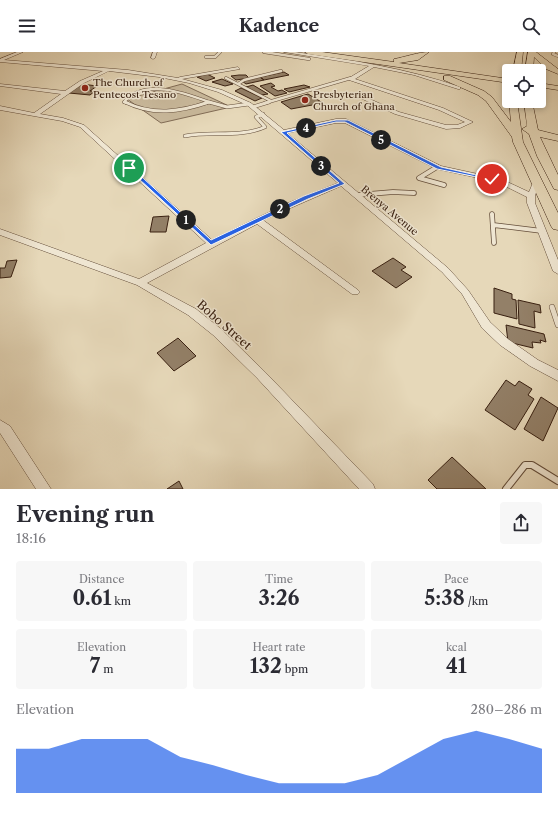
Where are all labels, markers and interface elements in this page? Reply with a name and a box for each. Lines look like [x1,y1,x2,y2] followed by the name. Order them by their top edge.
[16,15,38,37] icon: menu
[239,15,319,37] text: Kadence
[520,15,542,37] icon: search
[502,64,546,108] map controls
[502,64,546,108] button: locate
[93,76,176,101] place label: The Church of Pentecost Tesano
[80,83,90,93] marker: The Church of Pentecost Tesano
[313,88,396,113] place label: Presbyterian Church of Ghana
[300,95,310,105] marker: Presbyterian Church of Ghana
[296,118,316,138] pin: 4
[303,121,309,135] text: 4
[371,130,391,150] pin: 5
[378,133,384,147] text: 5
[112,151,146,185] pin
[311,156,331,176] pin: 3
[118,157,140,179] icon: arrive
[318,159,324,173] text: 3
[475,162,509,196] pin
[481,168,503,190] icon: check
[358,183,421,238] street label: Brenya Avenue
[270,199,290,219] pin: 2
[277,202,283,216] text: 2
[176,210,196,230] pin: 1
[184,213,188,227] text: 1
[194,297,255,353] street label: Bobo Street
[16,501,155,528] text: Evening run
[500,502,542,544] button: share
[16,530,46,546] text: 18:16
[79,572,124,586] text: Distance
[265,572,293,586] text: Time
[444,572,469,586] text: Pace
[72,586,111,610] text: 0.61
[258,586,299,610] text: 3:26
[424,586,465,610] text: 5:38
[111,594,131,608] text: km
[465,594,488,608] text: /km
[77,640,126,654] text: Elevation
[252,640,306,654] text: Heart rate
[446,640,467,654] text: kcal
[90,654,100,678] text: 7
[250,654,282,678] text: 132
[446,654,467,678] text: 41
[100,662,113,676] text: m
[282,662,308,676] text: bpm
[16,701,74,717] text: Elevation
[471,701,542,717] text: 280–286 m

